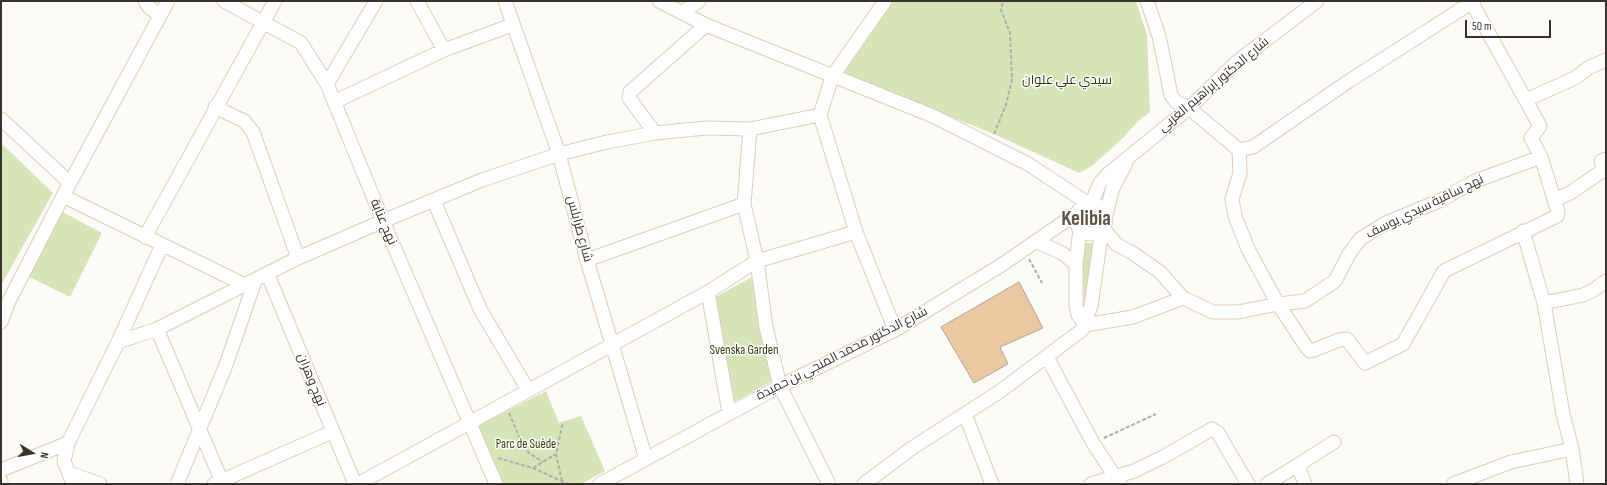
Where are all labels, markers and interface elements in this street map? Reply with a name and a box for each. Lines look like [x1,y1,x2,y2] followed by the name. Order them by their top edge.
[1467,12,1553,38] scale bar
[1472,19,1492,34] text: 50 m
[1156,34,1272,136] street label: شارع الدكتور إبراهيم الغربي
[1022,73,1112,89] park label: سيدي علي علوان
[1364,172,1486,242] street label: نهج ساقية سيدي يوسف
[563,194,595,264] street label: شارع طرابلس
[366,197,400,247] street label: نهج عنابة
[1061,207,1111,233] district label: Kelibia
[754,304,930,404] street label: شارع الدكتور محمد المنجي بن حميدة
[709,343,779,359] park label: Svenska Garden
[293,351,329,409] street label: نهج وهران
[12,433,52,473] north arrow
[496,437,556,453] park label: Parc de Suède
[37,451,51,460] text: N

